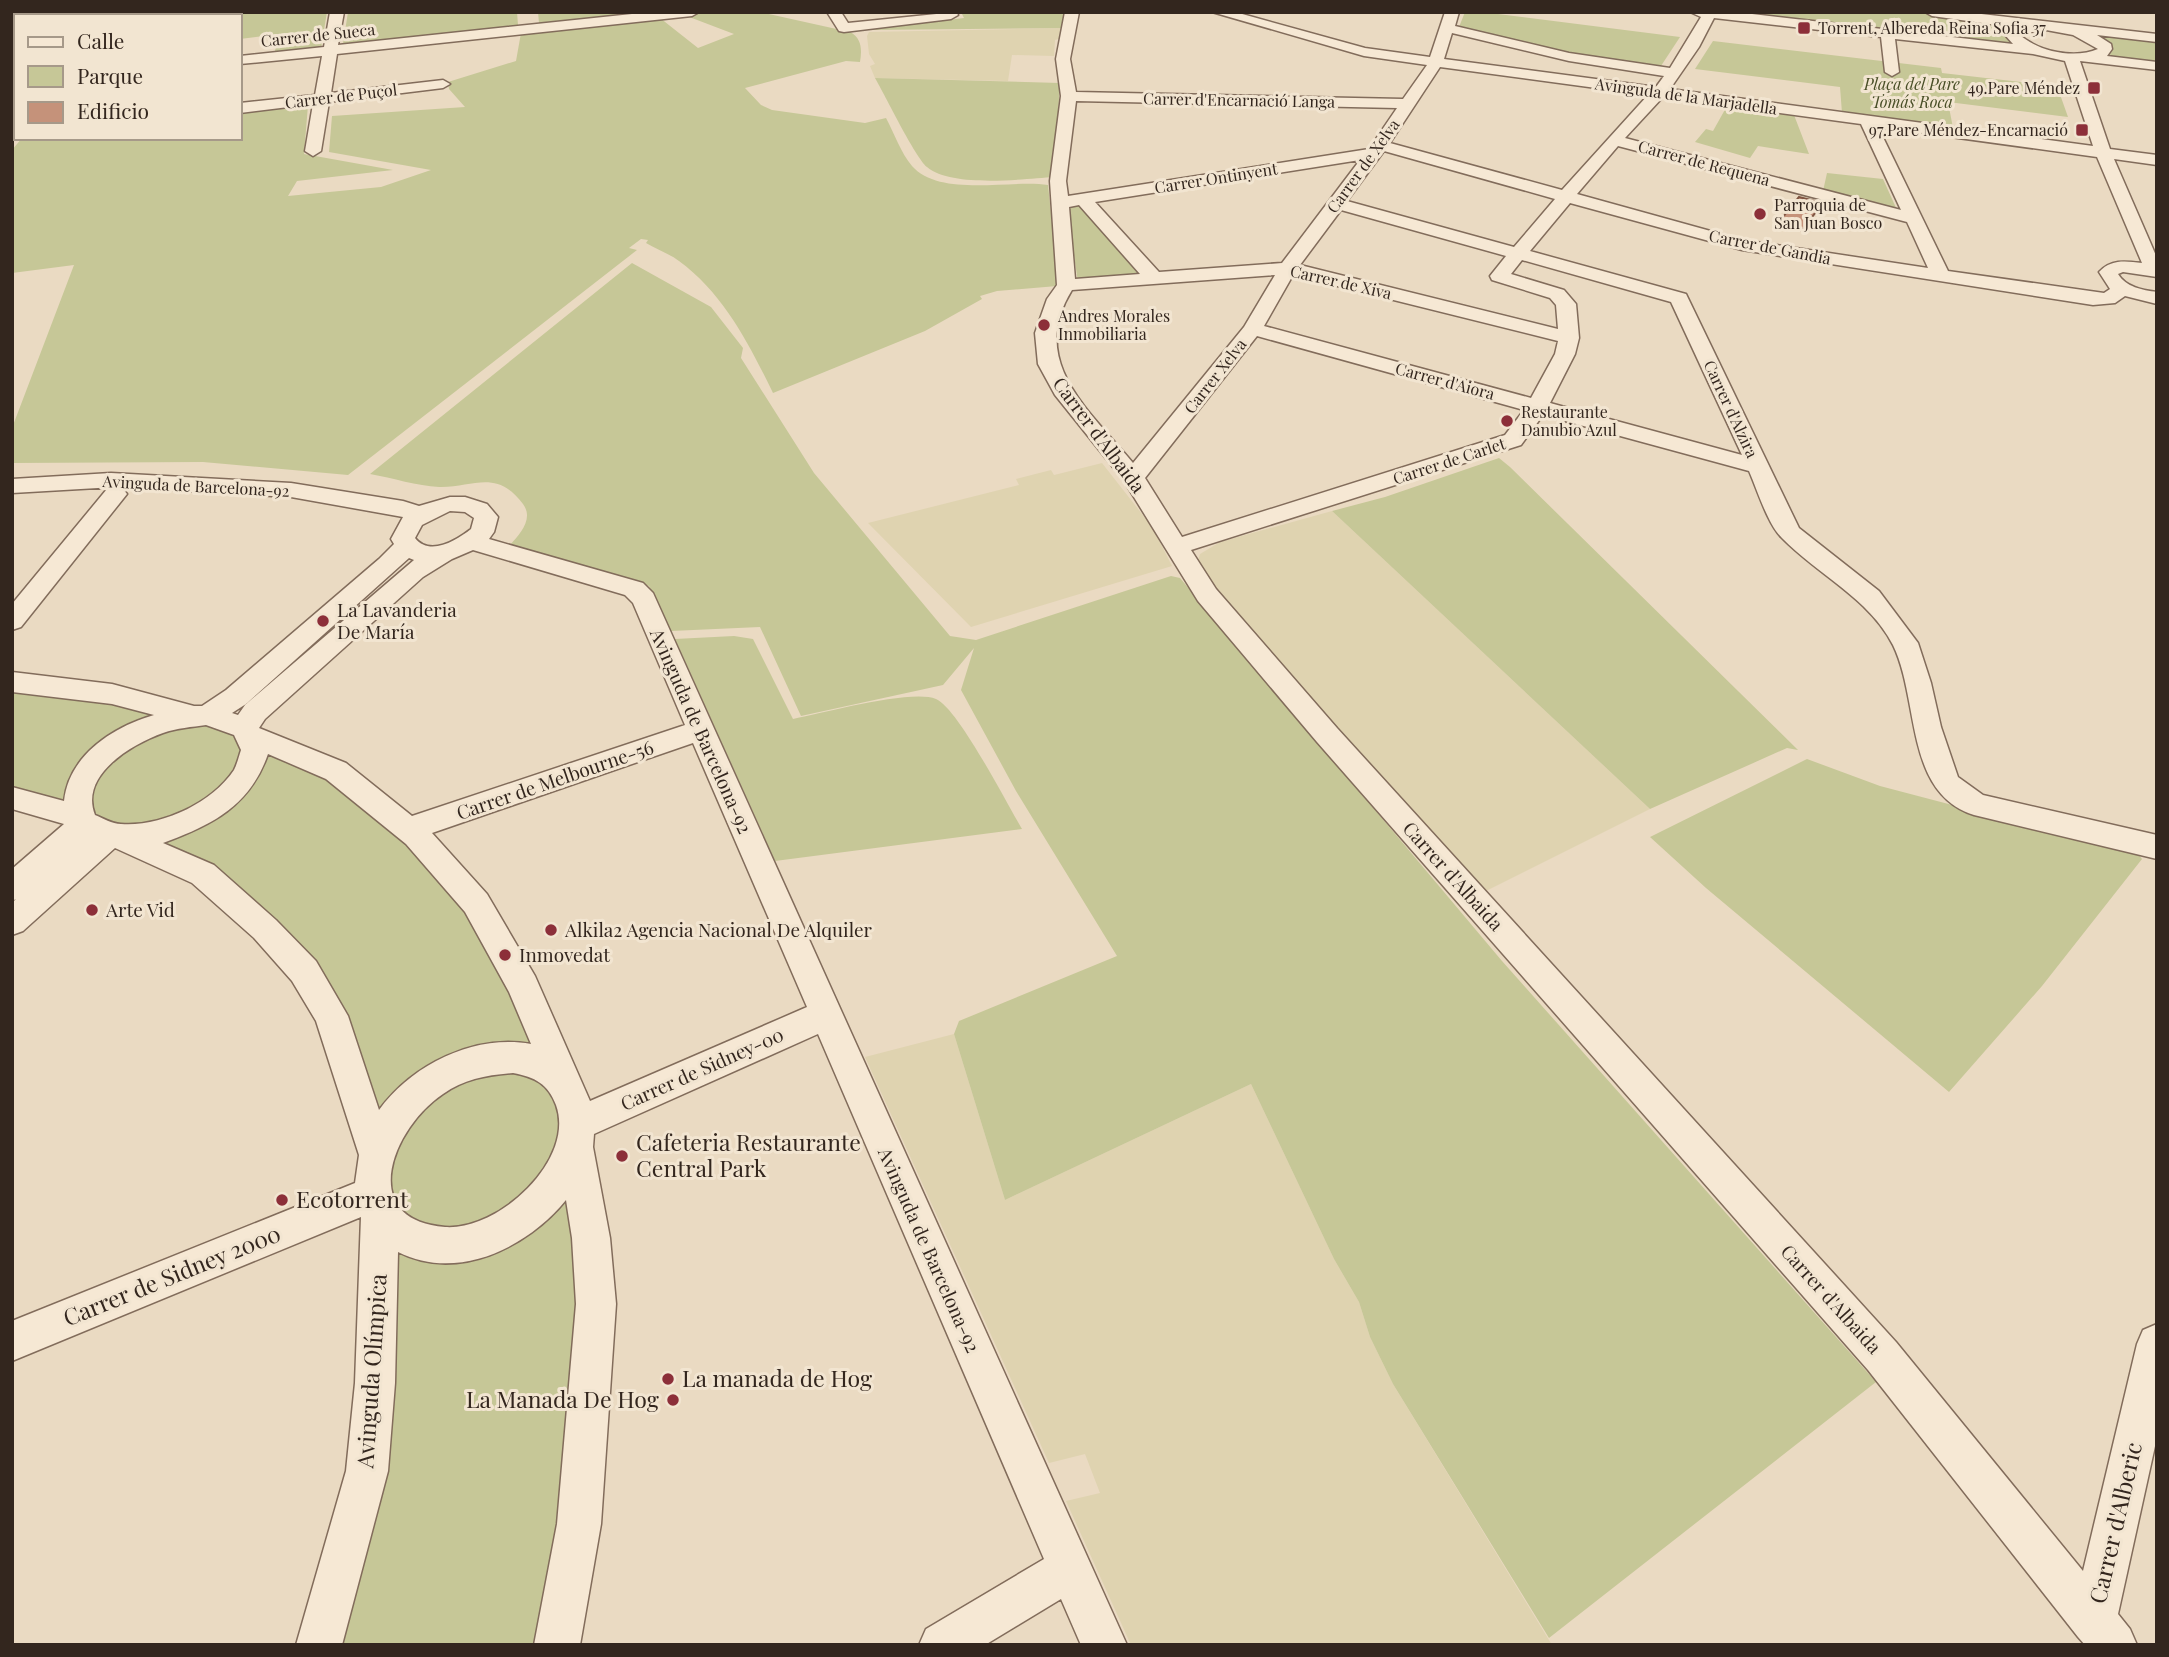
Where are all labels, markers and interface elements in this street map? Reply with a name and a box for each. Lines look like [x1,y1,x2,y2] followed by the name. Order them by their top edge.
[14,14,242,140] legend
[1818,17,2046,38] place label: Torrent, Albereda Reina Sofia 37
[260,18,376,51] street label: Carrer de Sueca
[1796,20,1812,36] marker: Torrent, Albereda Reina Sofia 37
[77,26,124,54] text: Calle
[77,61,143,89] text: Parque
[1593,72,1779,119] street label: Avinguda de la Marjadella
[1863,73,1960,112] park label: Plaça del Pare Tomás Roca
[1968,77,2080,98] place label: 49.Pare Méndez
[284,78,399,113] street label: Carrer de Puçol
[2086,80,2102,96] marker: 49.Pare Méndez
[1143,87,1335,112] street label: Carrer d'Encarnació Langa
[77,96,149,124] text: Edificio
[1322,115,1404,217] street label: Carrer de Xelva
[1869,119,2068,140] place label: 97.Pare Méndez-Encarnació
[2074,122,2090,138] marker: 97.Pare Méndez-Encarnació
[1636,135,1772,190] street label: Carrer de Requena
[1153,157,1279,198] street label: Carrer Ontinyent
[1774,194,1883,233] place label: Parroquia de San Juan Bosco
[1752,206,1768,222] marker: Parroquia de San Juan Bosco
[1707,224,1833,269] street label: Carrer de Gandia
[1288,260,1394,303] street label: Carrer de Xiva
[1057,305,1170,344] place label: Andres Morales Inmobiliaria
[1036,317,1052,333] marker: Andres Morales Inmobiliaria
[1179,334,1250,417] street label: Carrer Xelva
[1393,357,1497,404] street label: Carrer d'Aiora
[1700,357,1763,461] street label: Carrer d'Alzira
[1048,371,1152,498] street label: Carrer d'Albaida
[1521,401,1617,440] place label: Restaurante Danubio Azul
[1499,413,1515,429] marker: Restaurante Danubio Azul
[1390,432,1508,489] street label: Carrer de Carlet
[101,470,290,501] street label: Avinguda de Barcelona-92
[337,596,457,644] place label: La Lavanderia De María
[315,613,331,629] marker: La Lavanderia De María
[644,623,759,837] street label: Avinguda de Barcelona-92
[453,733,657,825] street label: Carrer de Melbourne-56
[1398,815,1510,936] street label: Carrer d'Albaida
[105,896,175,922] place label: Arte Vid
[84,902,100,918] marker: Arte Vid
[564,916,873,942] place label: Alkila2 Agencia Nacional De Alquiler
[543,922,559,938] marker: Alkila2 Agencia Nacional De Alquiler
[519,941,610,967] place label: Inmovedat
[497,947,513,963] marker: Inmovedat
[616,1020,787,1116] street label: Carrer de Sidney-00
[636,1126,861,1183] place label: Cafeteria Restaurante Central Park
[872,1142,987,1356] street label: Avinguda de Barcelona-92
[614,1148,630,1164] marker: Cafeteria Restaurante Central Park
[296,1183,409,1214] place label: Ecotorrent
[274,1192,290,1208] marker: Ecotorrent
[58,1217,285,1332] street label: Carrer de Sidney 2000
[1776,1238,1888,1359] street label: Carrer d'Albaida
[348,1272,393,1470] street label: Avinguda Olímpica
[682,1362,872,1393] place label: La manada de Hog
[660,1371,676,1387] marker: La manada de Hog
[466,1383,659,1414] place label: La Manada De Hog
[665,1392,681,1408] marker: La Manada De Hog
[2081,1439,2148,1606] street label: Carrer d'Alberic

